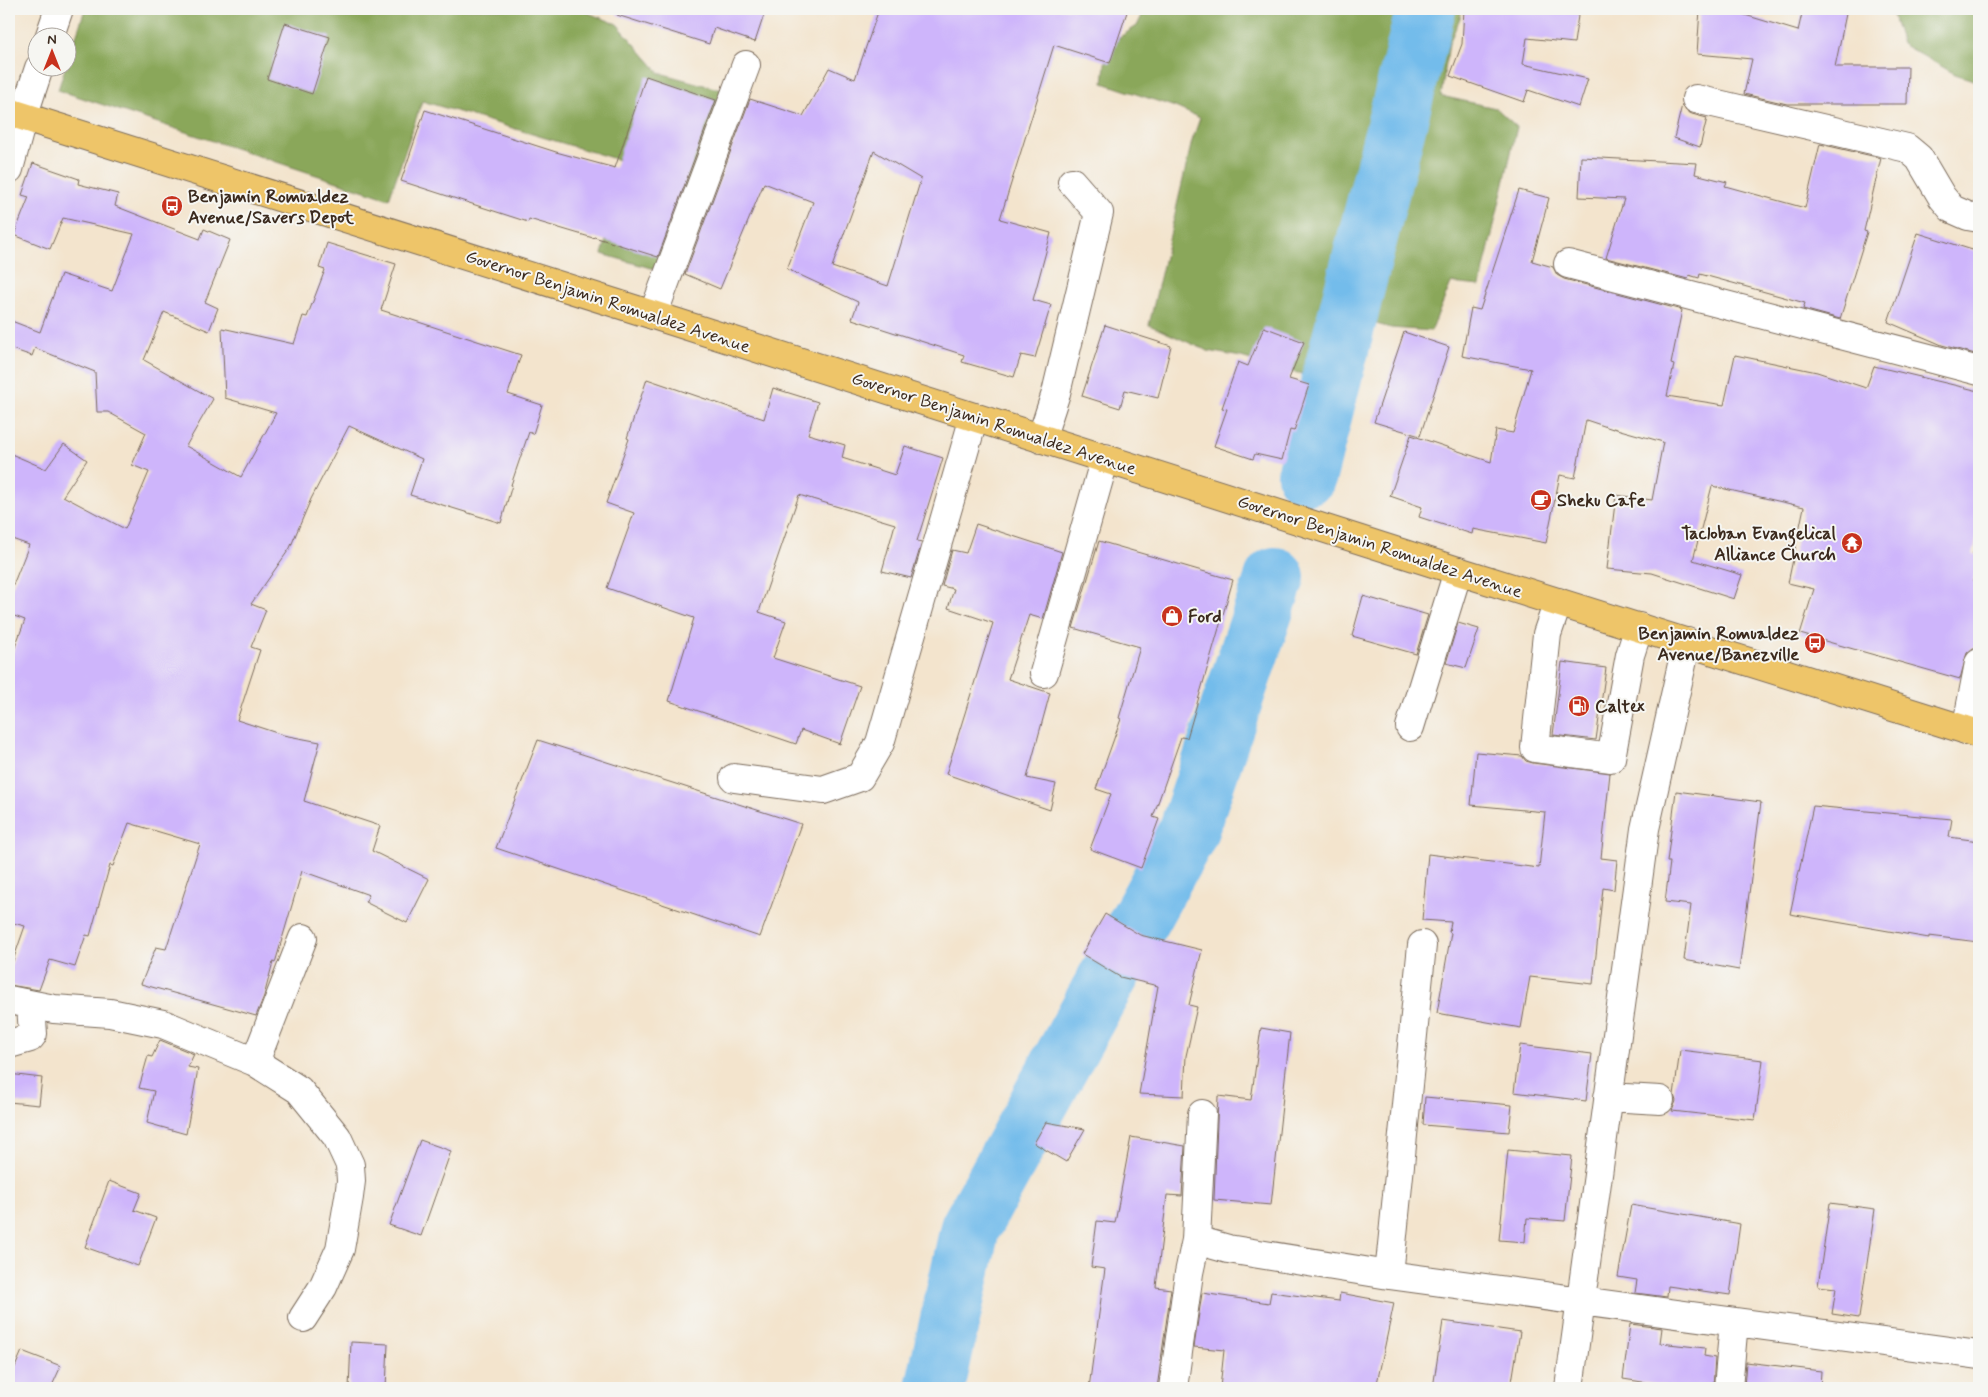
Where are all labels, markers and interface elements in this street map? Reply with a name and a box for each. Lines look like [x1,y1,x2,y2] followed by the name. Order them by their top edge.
[28,28,78,78] north arrow
[47,31,57,49] text: N
[188,185,354,230] place label: Benjamin Romualdez Avenue/Savers Depot
[160,194,184,218] bus stop icon: Benjamin Romualdez Avenue/Savers Depot
[462,244,753,359] street label: Governor Benjamin Romualdez Avenue
[848,366,1139,481] street label: Governor Benjamin Romualdez Avenue
[1529,488,1553,512] cafe icon: Sheku Cafe
[1234,489,1525,604] street label: Governor Benjamin Romualdez Avenue
[1557,489,1645,513] place label: Sheku Cafe
[1681,522,1837,567] place label: Tacloban Evangelical Alliance Church
[1840,531,1864,555] temple icon: Tacloban Evangelical Alliance Church
[1160,604,1184,628] shop icon: Ford
[1188,605,1222,629] place label: Ford
[1638,622,1799,667] place label: Benjamin Romualdez Avenue/Banezville
[1803,631,1827,655] bus stop icon: Benjamin Romualdez Avenue/Banezville
[1567,694,1591,718] fuel station icon: Caltex
[1595,695,1645,719] place label: Caltex

